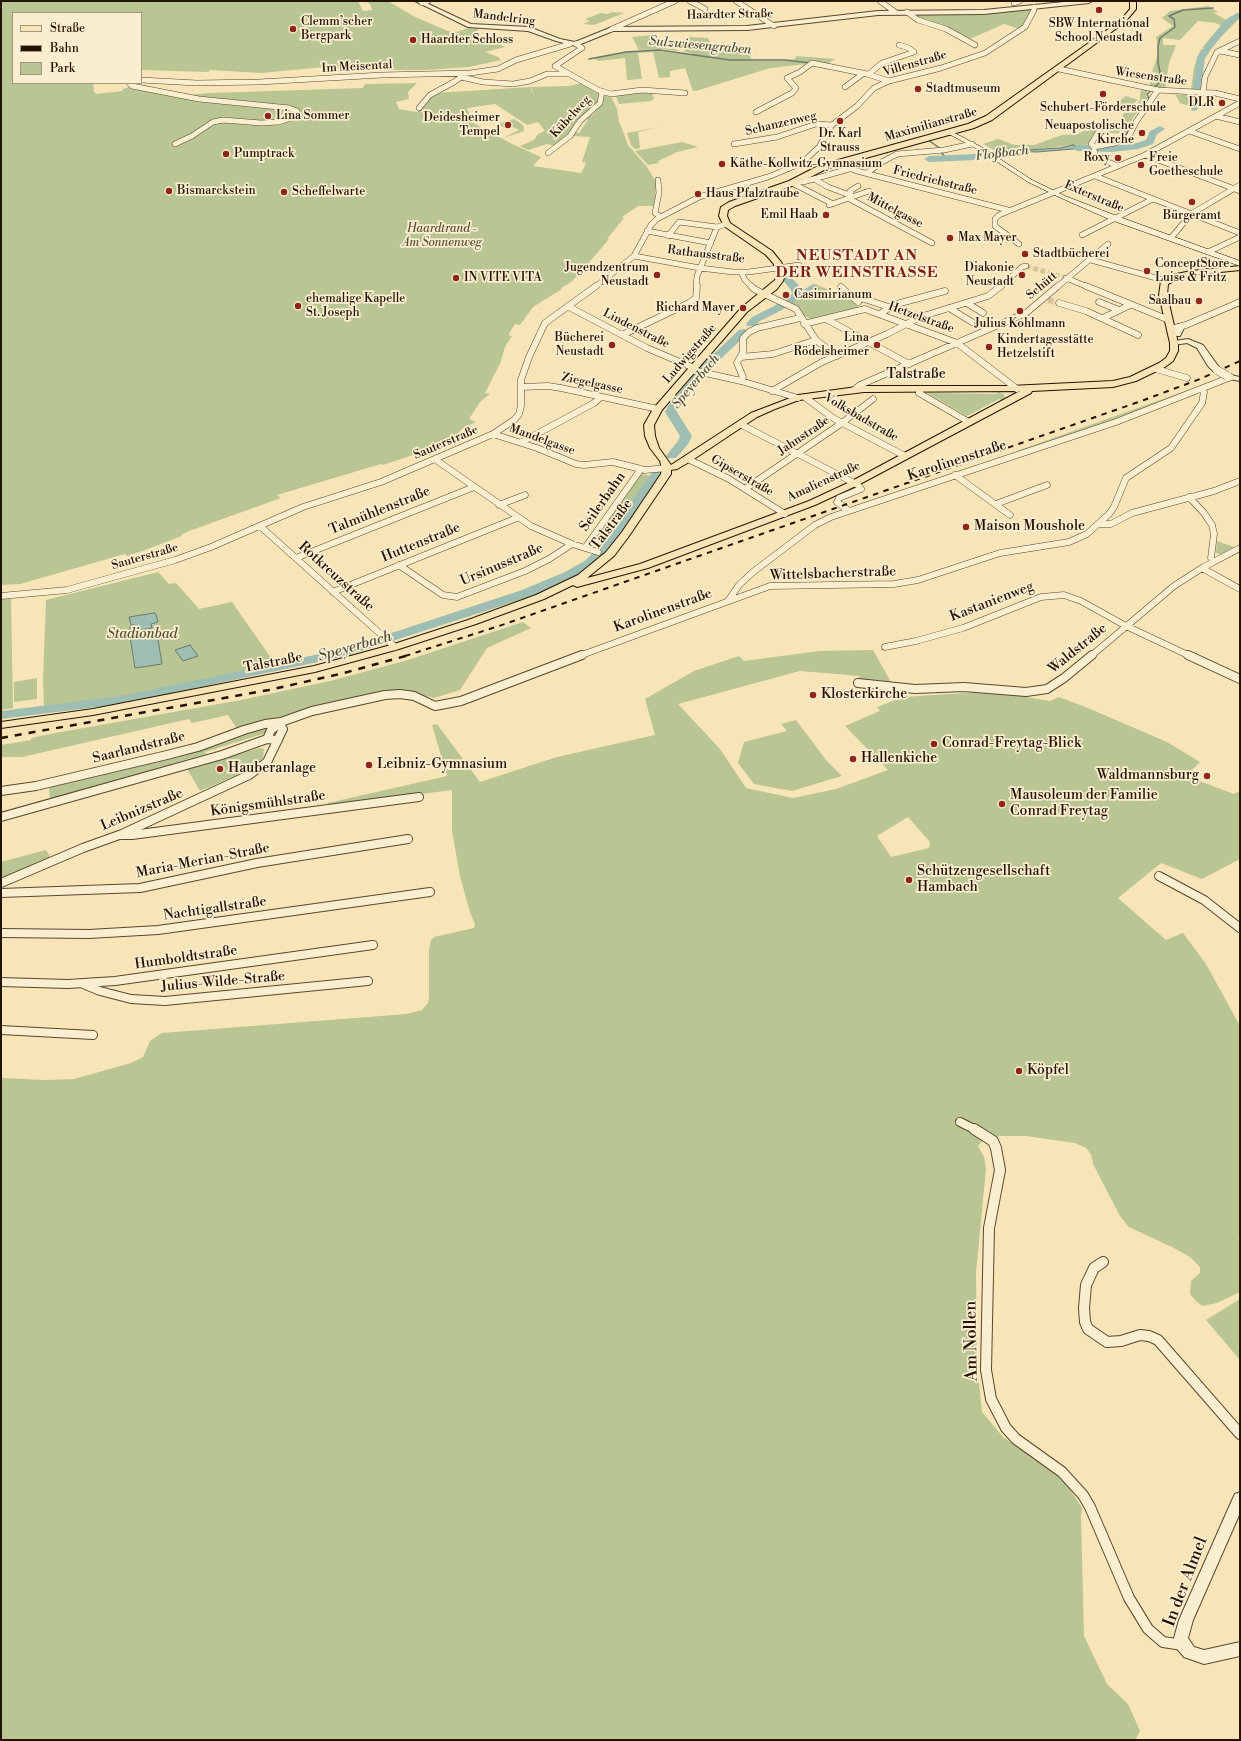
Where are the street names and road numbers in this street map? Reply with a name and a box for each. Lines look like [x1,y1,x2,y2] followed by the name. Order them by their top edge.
[472,7,536,29] street label: Mandelring
[687,7,773,23] street label: Haardter Straße
[881,48,949,80] street label: Villenstraße
[321,58,393,76] street label: Im Meisental
[1114,65,1188,89] street label: Wiesenstraße
[548,93,594,141] street label: Kübelweg
[883,105,979,145] street label: Maximilianstraße
[744,109,818,139] street label: Schanzenweg
[891,164,979,198] street label: Friedrichstraße
[1062,178,1126,216] street label: Exterstraße
[865,190,925,232] street label: Mittelgasse
[666,243,746,267] street label: Rathausstraße
[1024,269,1060,303] street label: Schütt
[886,299,956,337] street label: Hetzelstraße
[600,306,672,352] street label: Lindenstraße
[660,321,720,387] street label: Ludwigstraße
[886,367,946,383] street label: Talstraße
[560,370,624,398] street label: Ziegelgasse
[821,391,901,445] street label: Volksbadstraße
[775,414,833,458] street label: Jahnstraße
[507,421,577,459] street label: Mandelgasse
[412,423,480,463] street label: Sauterstraße
[905,437,1009,485] street label: Karolinenstraße
[708,452,776,500] street label: Gipserstraße
[785,459,863,505] street label: Amalienstraße
[576,469,630,535] street label: Seilerbahn
[327,483,433,539] street label: Talmühlenstraße
[587,496,637,554] street label: Talstraße
[379,520,463,566] street label: Huttenstraße
[295,538,377,616] street label: Rotkreuzstraße
[458,540,546,590] street label: Ursinusstraße
[110,541,180,573] street label: Sauterstraße
[770,563,896,585] street label: Wittelsbacherstraße
[948,578,1036,626] street label: Kastanienweg
[612,585,714,637] street label: Karolinenstraße
[1045,620,1111,678] street label: Waldstraße
[242,649,304,677] street label: Talstraße
[91,728,187,768] street label: Saarlandstraße
[98,785,186,835] street label: Leibnizstraße
[209,788,327,820] street label: Königsmühlstraße
[135,840,271,882] street label: Maria-Merian-Straße
[162,893,268,925] street label: Nachtigallstraße
[134,942,238,974] street label: Humboldtstraße
[160,968,286,996] street label: Julius-Wilde-Straße
[961,1300,983,1382] street label: Am Nollen
[1160,1534,1212,1630] street label: In der Almel

